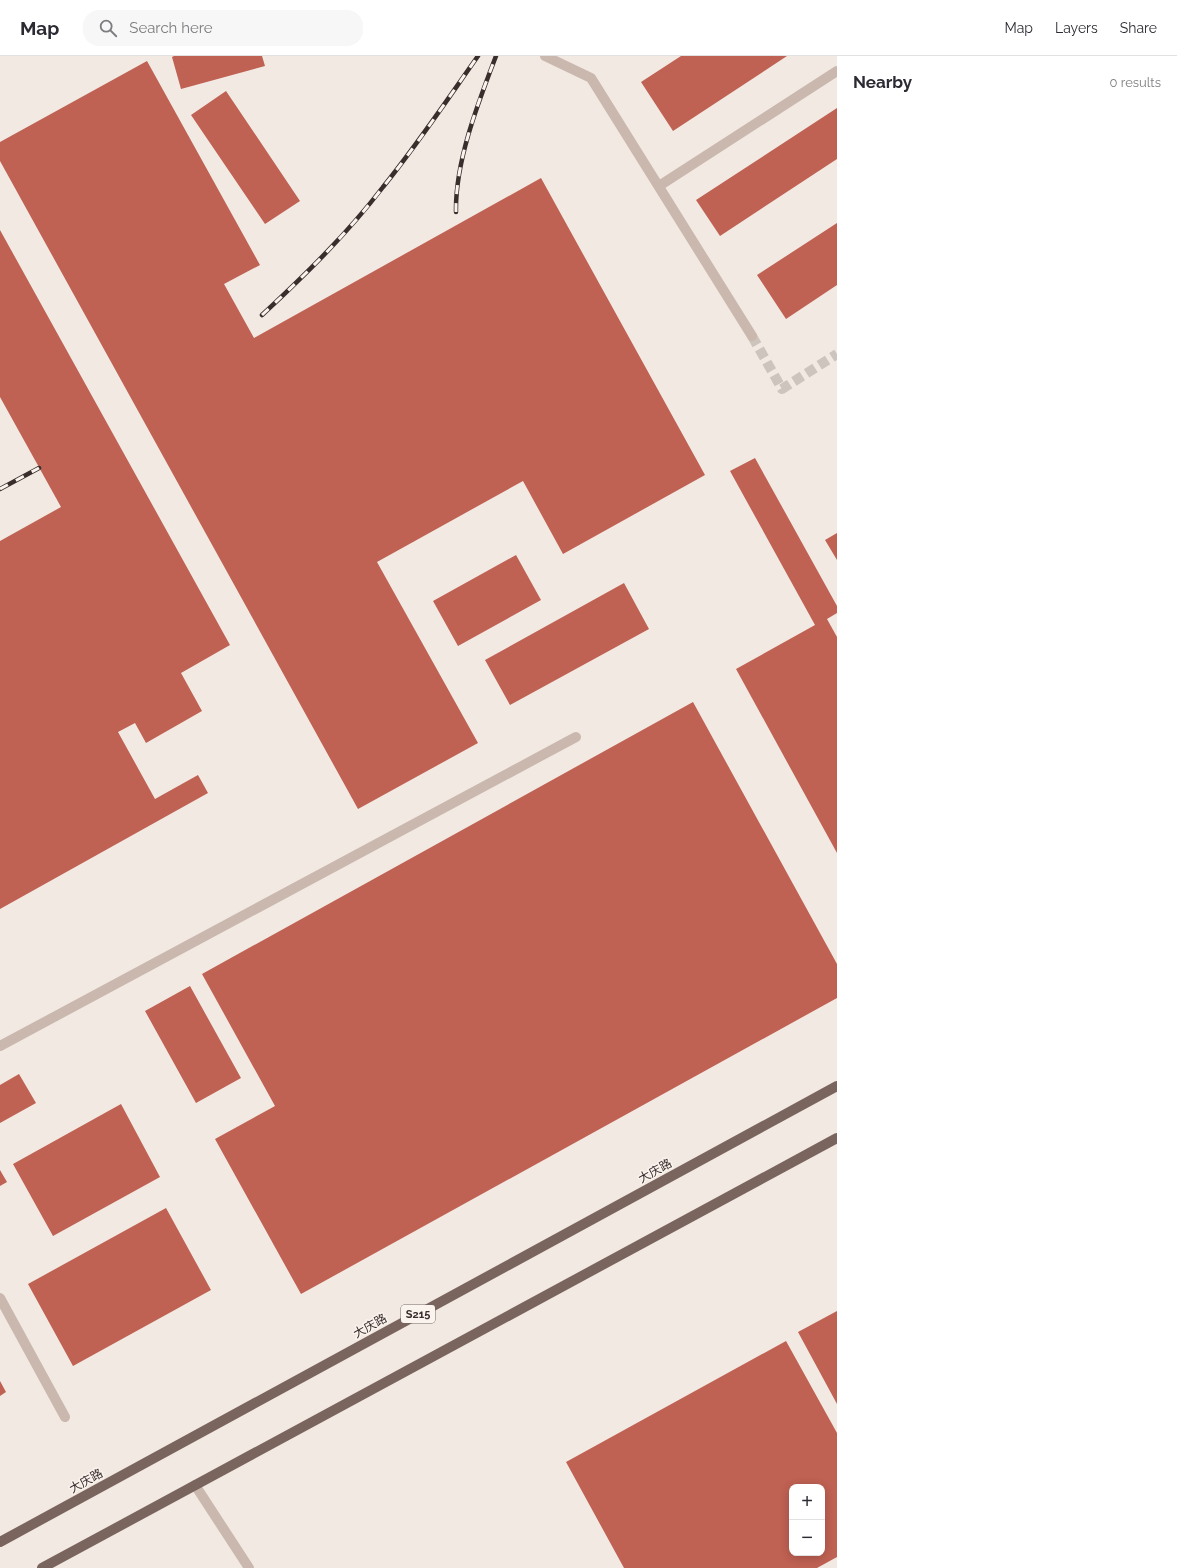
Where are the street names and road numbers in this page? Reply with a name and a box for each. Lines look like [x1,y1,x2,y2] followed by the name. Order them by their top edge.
[636,1156,674,1186] street label: 大庆路
[401,1305,435,1323] road number: S215
[351,1311,389,1341] street label: 大庆路
[67,1466,105,1496] street label: 大庆路

